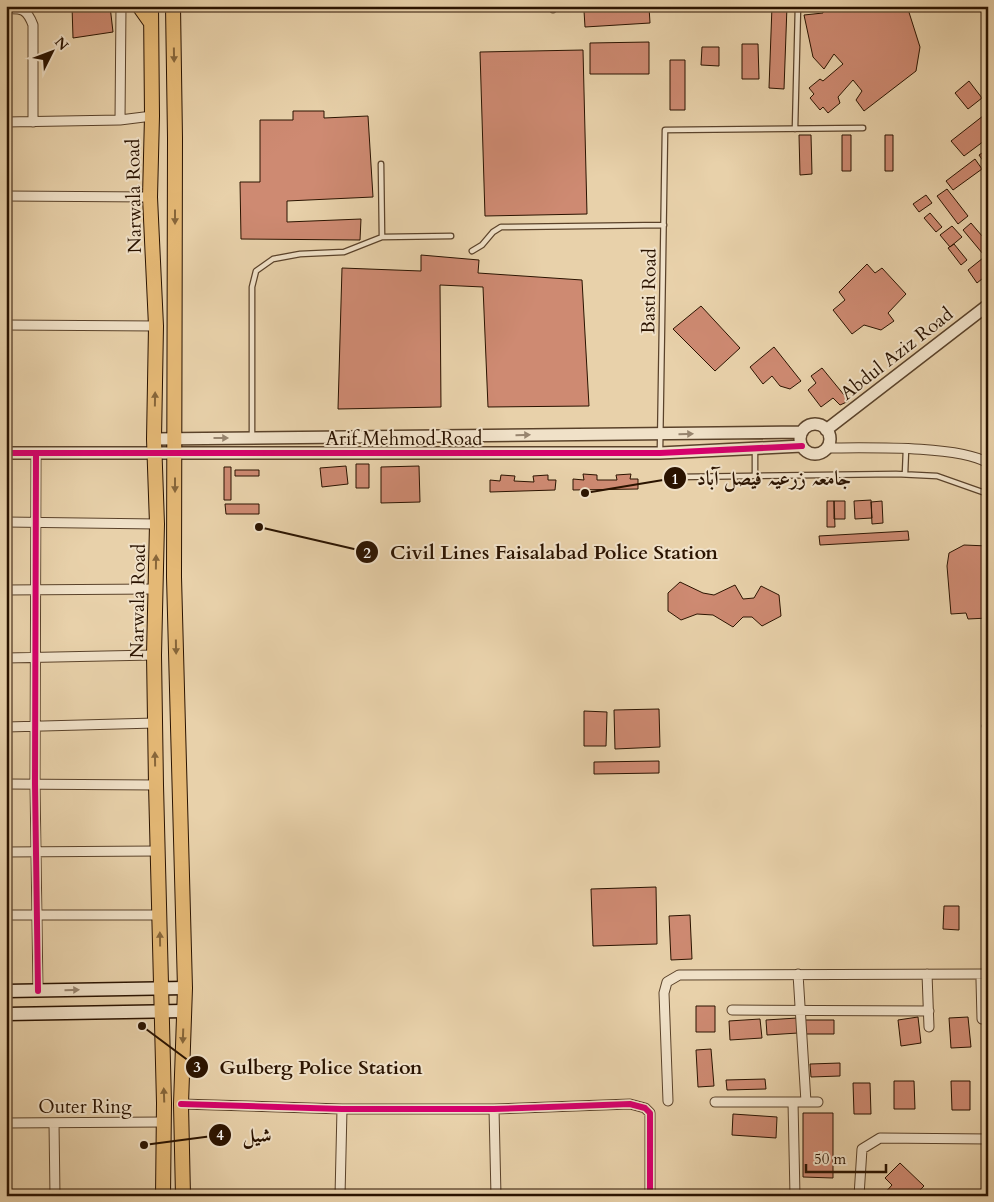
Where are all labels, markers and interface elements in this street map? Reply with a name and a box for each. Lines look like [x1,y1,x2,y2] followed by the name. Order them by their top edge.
[28,28,78,78] north arrow
[50,33,72,55] text: N
[170,47,178,63] one-way arrow
[120,138,148,254] street label: Narwala Road
[171,210,179,226] one-way arrow
[635,248,663,334] street label: Basti Road
[835,301,959,406] street label: Abdul Aziz Road
[151,391,159,407] one-way arrow
[326,426,482,452] street label: Arif Mehmod Road
[678,429,694,437] one-way arrow
[515,431,531,439] one-way arrow
[213,434,229,442] one-way arrow
[662,461,862,496] callout: جامعہ زرعیہ فیصل آباد
[697,465,851,492] text: جامعہ زرعیہ فیصل آباد
[671,469,679,489] text: 1
[171,477,179,493] one-way arrow
[355,535,728,570] callout: Civil Lines Faisalabad Police Station
[390,539,718,566] text: Civil Lines Faisalabad Police Station
[124,543,152,659] street label: Narwala Road
[363,543,371,563] text: 2
[152,553,160,569] one-way arrow
[172,640,180,656] one-way arrow
[151,751,159,767] one-way arrow
[156,931,164,947] one-way arrow
[65,986,81,994] one-way arrow
[179,1029,187,1045] one-way arrow
[184,1049,433,1084] callout: Gulberg Police Station
[219,1054,423,1081] text: Gulberg Police Station
[193,1057,201,1077] text: 3
[160,1086,168,1102] one-way arrow
[38,1094,132,1120] street label: Outer Ring
[208,1118,282,1153] callout: شیل
[242,1122,272,1149] text: شیل
[216,1125,224,1145] text: 4
[806,1142,886,1174] scale bar
[814,1149,846,1169] text: 50 m

